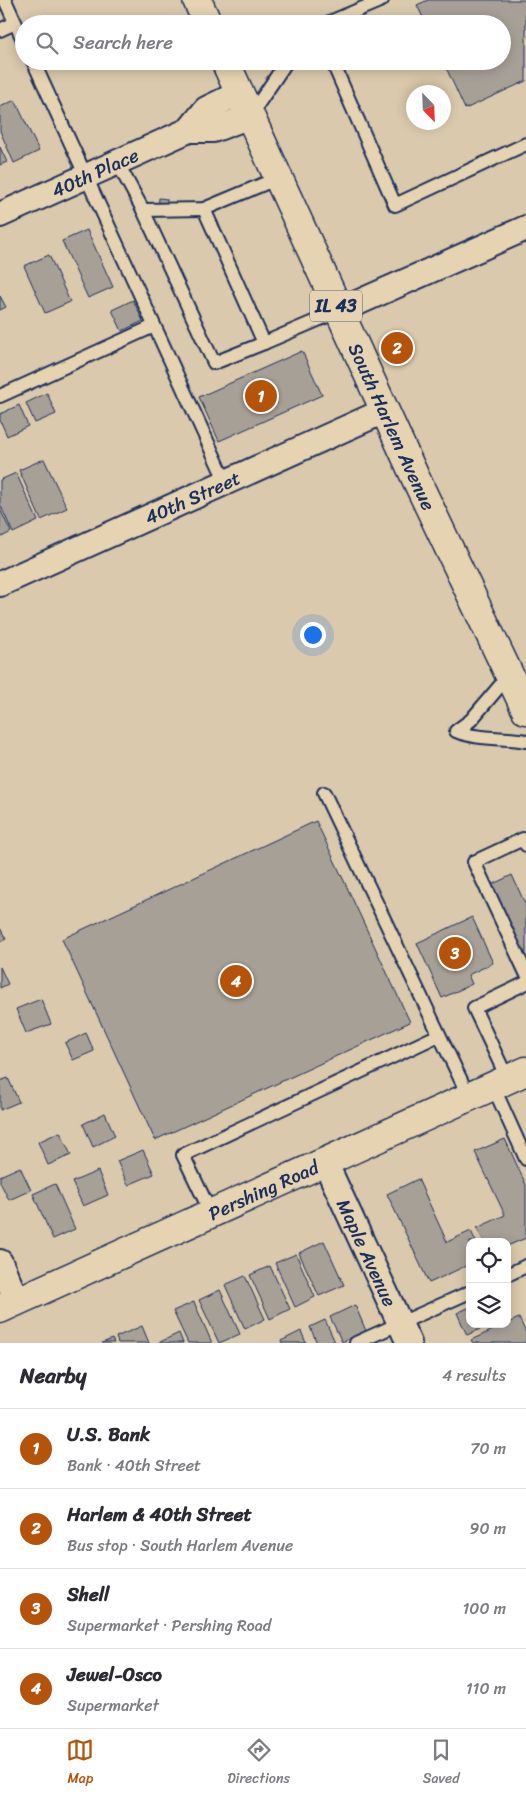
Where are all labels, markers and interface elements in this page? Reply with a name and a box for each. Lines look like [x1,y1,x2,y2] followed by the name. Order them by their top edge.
[15,15,511,70] search box
[73,26,173,59] text: Search here
[33,29,61,57] icon: search
[406,85,451,130] north arrow
[46,139,144,207] street label: 40th Place
[310,290,362,322] road number: IL 43
[381,329,413,367] pin: 2
[339,337,445,517] street label: South Harlem Avenue
[245,377,277,415] pin: 1
[139,462,246,534] street label: 40th Street
[300,622,326,648] your location
[439,934,471,972] pin: 3
[220,962,252,1000] pin: 4
[203,1150,326,1230] street label: Pershing Road
[327,1193,406,1313] street label: Maple Avenue
[466,1238,511,1328] map controls
[466,1238,511,1283] button: locate
[466,1283,511,1328] button: layers
[20,1357,86,1395] text: Nearby
[442,1361,506,1390] text: 4 results
[67,1418,150,1451] text: U.S. Bank
[33,1434,39,1463] text: 1
[470,1434,506,1463] text: 70 m
[67,1451,201,1480] text: Bank · 40th Street
[67,1498,252,1531] text: Harlem & 40th Street
[31,1514,41,1543] text: 2
[470,1514,506,1543] text: 90 m
[67,1531,293,1560] text: Bus stop · South Harlem Avenue
[67,1578,109,1611] text: Shell
[32,1594,40,1623] text: 3
[462,1594,506,1623] text: 100 m
[67,1611,271,1640] text: Supermarket · Pershing Road
[67,1658,162,1691] text: Jewel-Osco
[31,1674,41,1703] text: 4
[466,1674,506,1703] text: 110 m
[67,1691,159,1720] text: Supermarket
[66,1736,94,1791] tab: Map
[227,1736,290,1791] tab: Directions
[423,1736,460,1791] tab: Saved

